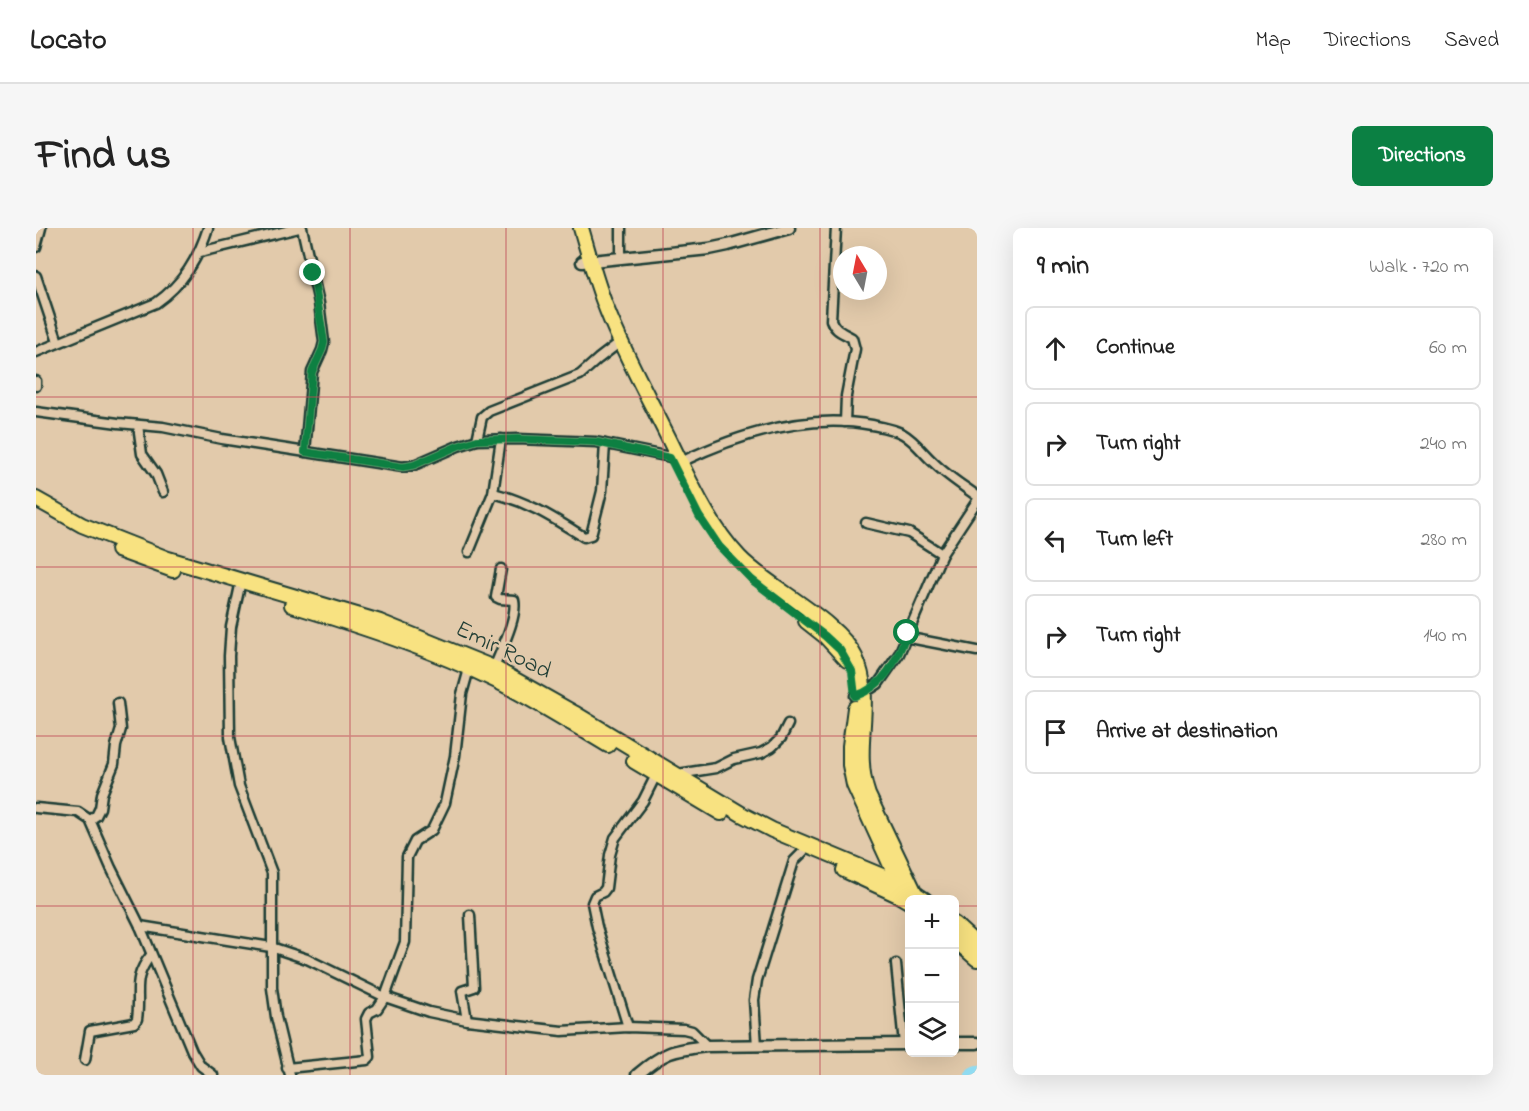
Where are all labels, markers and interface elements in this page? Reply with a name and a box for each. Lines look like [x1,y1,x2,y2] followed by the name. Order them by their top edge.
[30,21,106,62] text: Locato
[1255,26,1291,56] text: Map
[1324,26,1411,56] text: Directions
[1444,26,1499,56] text: Saved
[36,126,171,187] text: Find us
[1352,126,1493,186] button: Directions
[833,246,887,300] north arrow
[1037,248,1089,286] text: 9 min
[1369,253,1469,282] text: Walk · 720 m
[299,259,325,285] route end
[1039,332,1072,365] icon: ahead
[1096,332,1175,364] text: Continue
[1429,334,1467,363] text: 60 m
[1039,428,1072,461] icon: right
[1096,428,1181,460] text: Turn right
[1420,430,1467,459] text: 240 m
[1039,524,1072,557] icon: left
[1096,524,1173,556] text: Turn left
[1420,526,1467,555] text: 280 m
[449,613,557,690] street label: Emir Road
[893,619,919,645] route start
[1039,620,1072,653] icon: right
[1096,620,1181,652] text: Turn right
[1423,622,1467,651] text: 140 m
[1039,716,1072,749] icon: arrive
[1096,716,1278,748] text: Arrive at destination
[905,895,959,1057] map controls
[905,895,959,949] button: +
[905,949,959,1003] button: −
[905,1003,959,1057] button: layers

